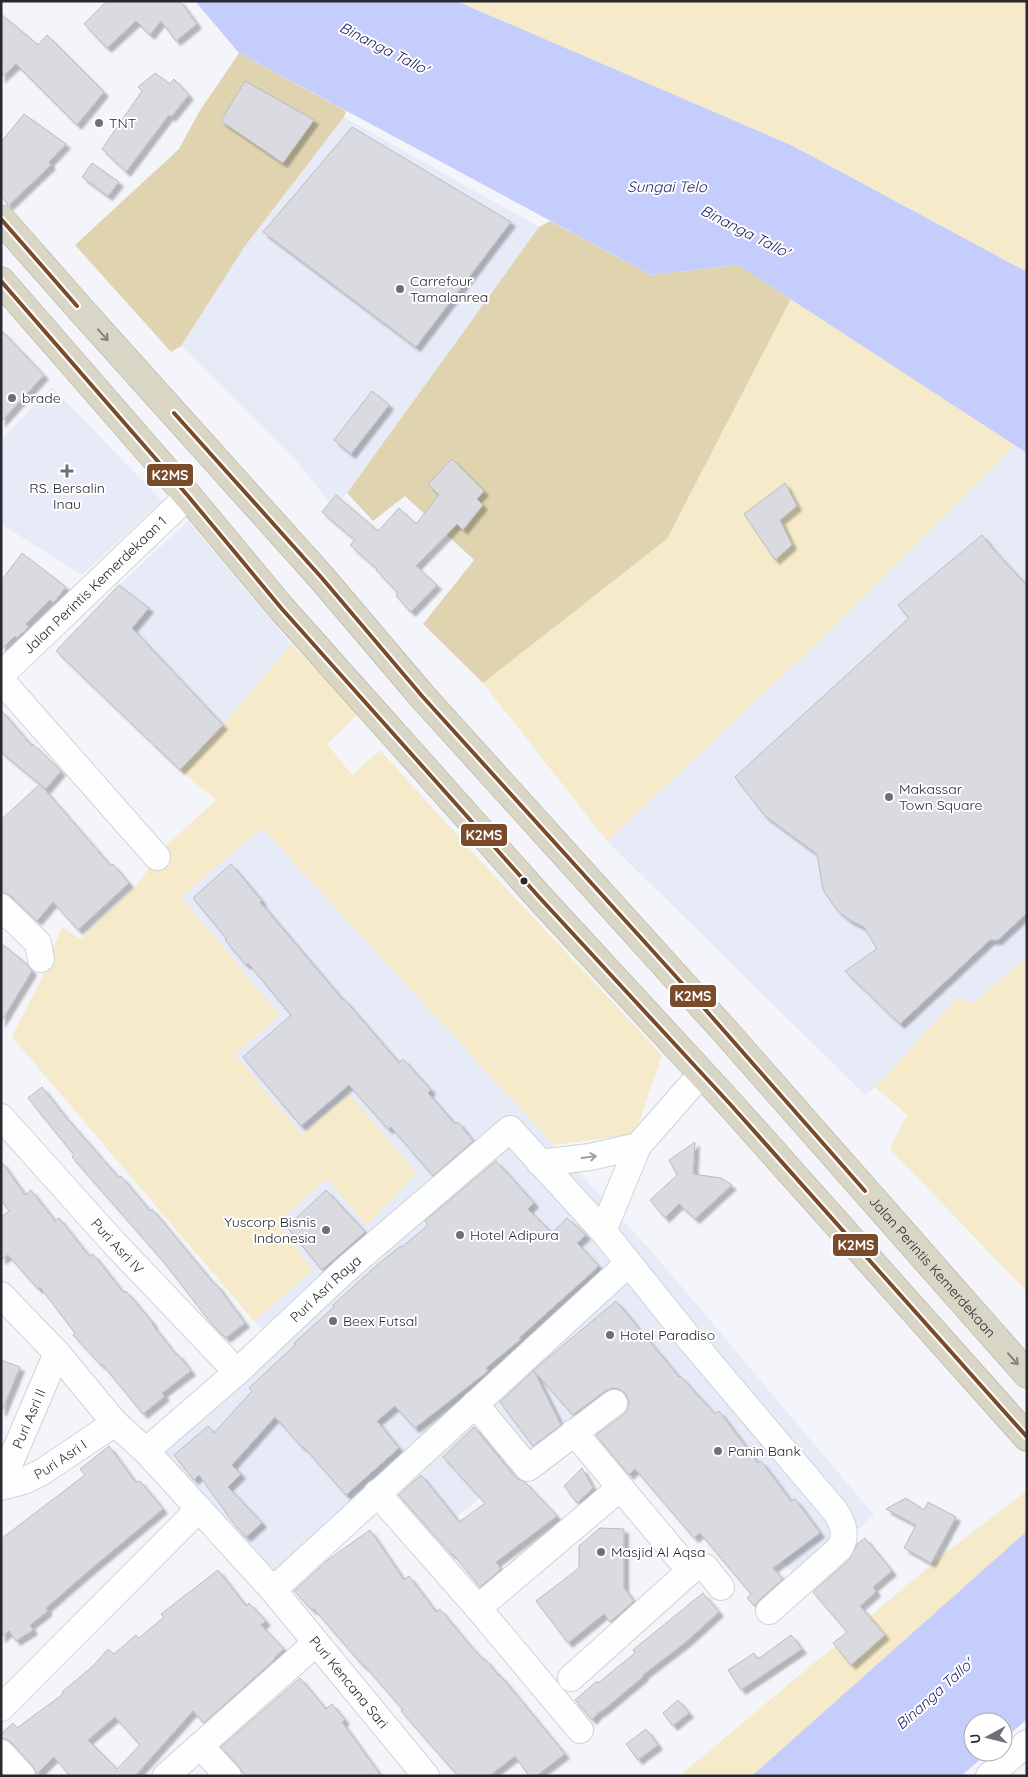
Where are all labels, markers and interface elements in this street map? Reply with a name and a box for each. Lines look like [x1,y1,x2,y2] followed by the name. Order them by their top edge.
[336,17,434,79] water label: Binanga Tallo'
[109,114,136,132] place label: TNT
[93,117,105,129] marker: TNT
[627,177,708,196] water label: Sungai Telo
[697,200,795,262] water label: Binanga Tallo'
[410,272,488,306] place label: Carrefour Tamalanrea
[394,283,406,295] marker: Carrefour Tamalanrea
[97,328,109,341] one-way arrow
[22,389,61,407] place label: brade
[6,392,18,404] marker: brade
[146,463,194,487] line badge: K2MS
[60,464,74,478] marker: RS. Bersalin Inau
[152,466,188,484] text: K2MS
[29,479,105,513] place label: RS. Bersalin Inau
[19,512,170,658] street label: Jalan Perintis Kemerdekaan 1
[899,780,983,814] place label: Makassar Town Square
[883,791,895,803] marker: Makassar Town Square
[460,823,508,847] line badge: K2MS
[466,826,502,844] text: K2MS
[519,876,529,886] unlabelled marker
[669,984,717,1008] line badge: K2MS
[675,987,711,1005] text: K2MS
[580,1152,596,1162] one-way arrow
[865,1192,1000,1341] street label: Jalan Perintis Kemerdekaan
[224,1213,316,1247] place label: Yuscorp Bisnis Indonesia
[87,1215,148,1278] street label: Puri Asri IV
[320,1224,332,1236] marker: Yuscorp Bisnis Indonesia
[470,1226,559,1244] place label: Hotel Adipura
[454,1229,466,1241] marker: Hotel Adipura
[832,1233,879,1257] line badge: K2MS
[838,1236,874,1254] text: K2MS
[286,1251,365,1326] street label: Puri Asri Raya
[343,1312,418,1330] place label: Beex Futsal
[327,1315,339,1327] marker: Beex Futsal
[620,1326,715,1344] place label: Hotel Paradiso
[604,1329,616,1341] marker: Hotel Paradiso
[1007,1352,1019,1365] one-way arrow
[8,1386,50,1451] street label: Puri Asri II
[31,1436,90,1484] street label: Puri Asri I
[728,1442,801,1460] place label: Panin Bank
[712,1445,724,1457] marker: Panin Bank
[611,1543,706,1561] place label: Masjid Al Aqsa
[595,1546,607,1558] marker: Masjid Al Aqsa
[306,1632,392,1732] street label: Puri Kencana Sari
[892,1653,978,1734] water label: Binanga Tallo'
[963,1712,1013,1762] north arrow
[966,1733,985,1745] text: U

